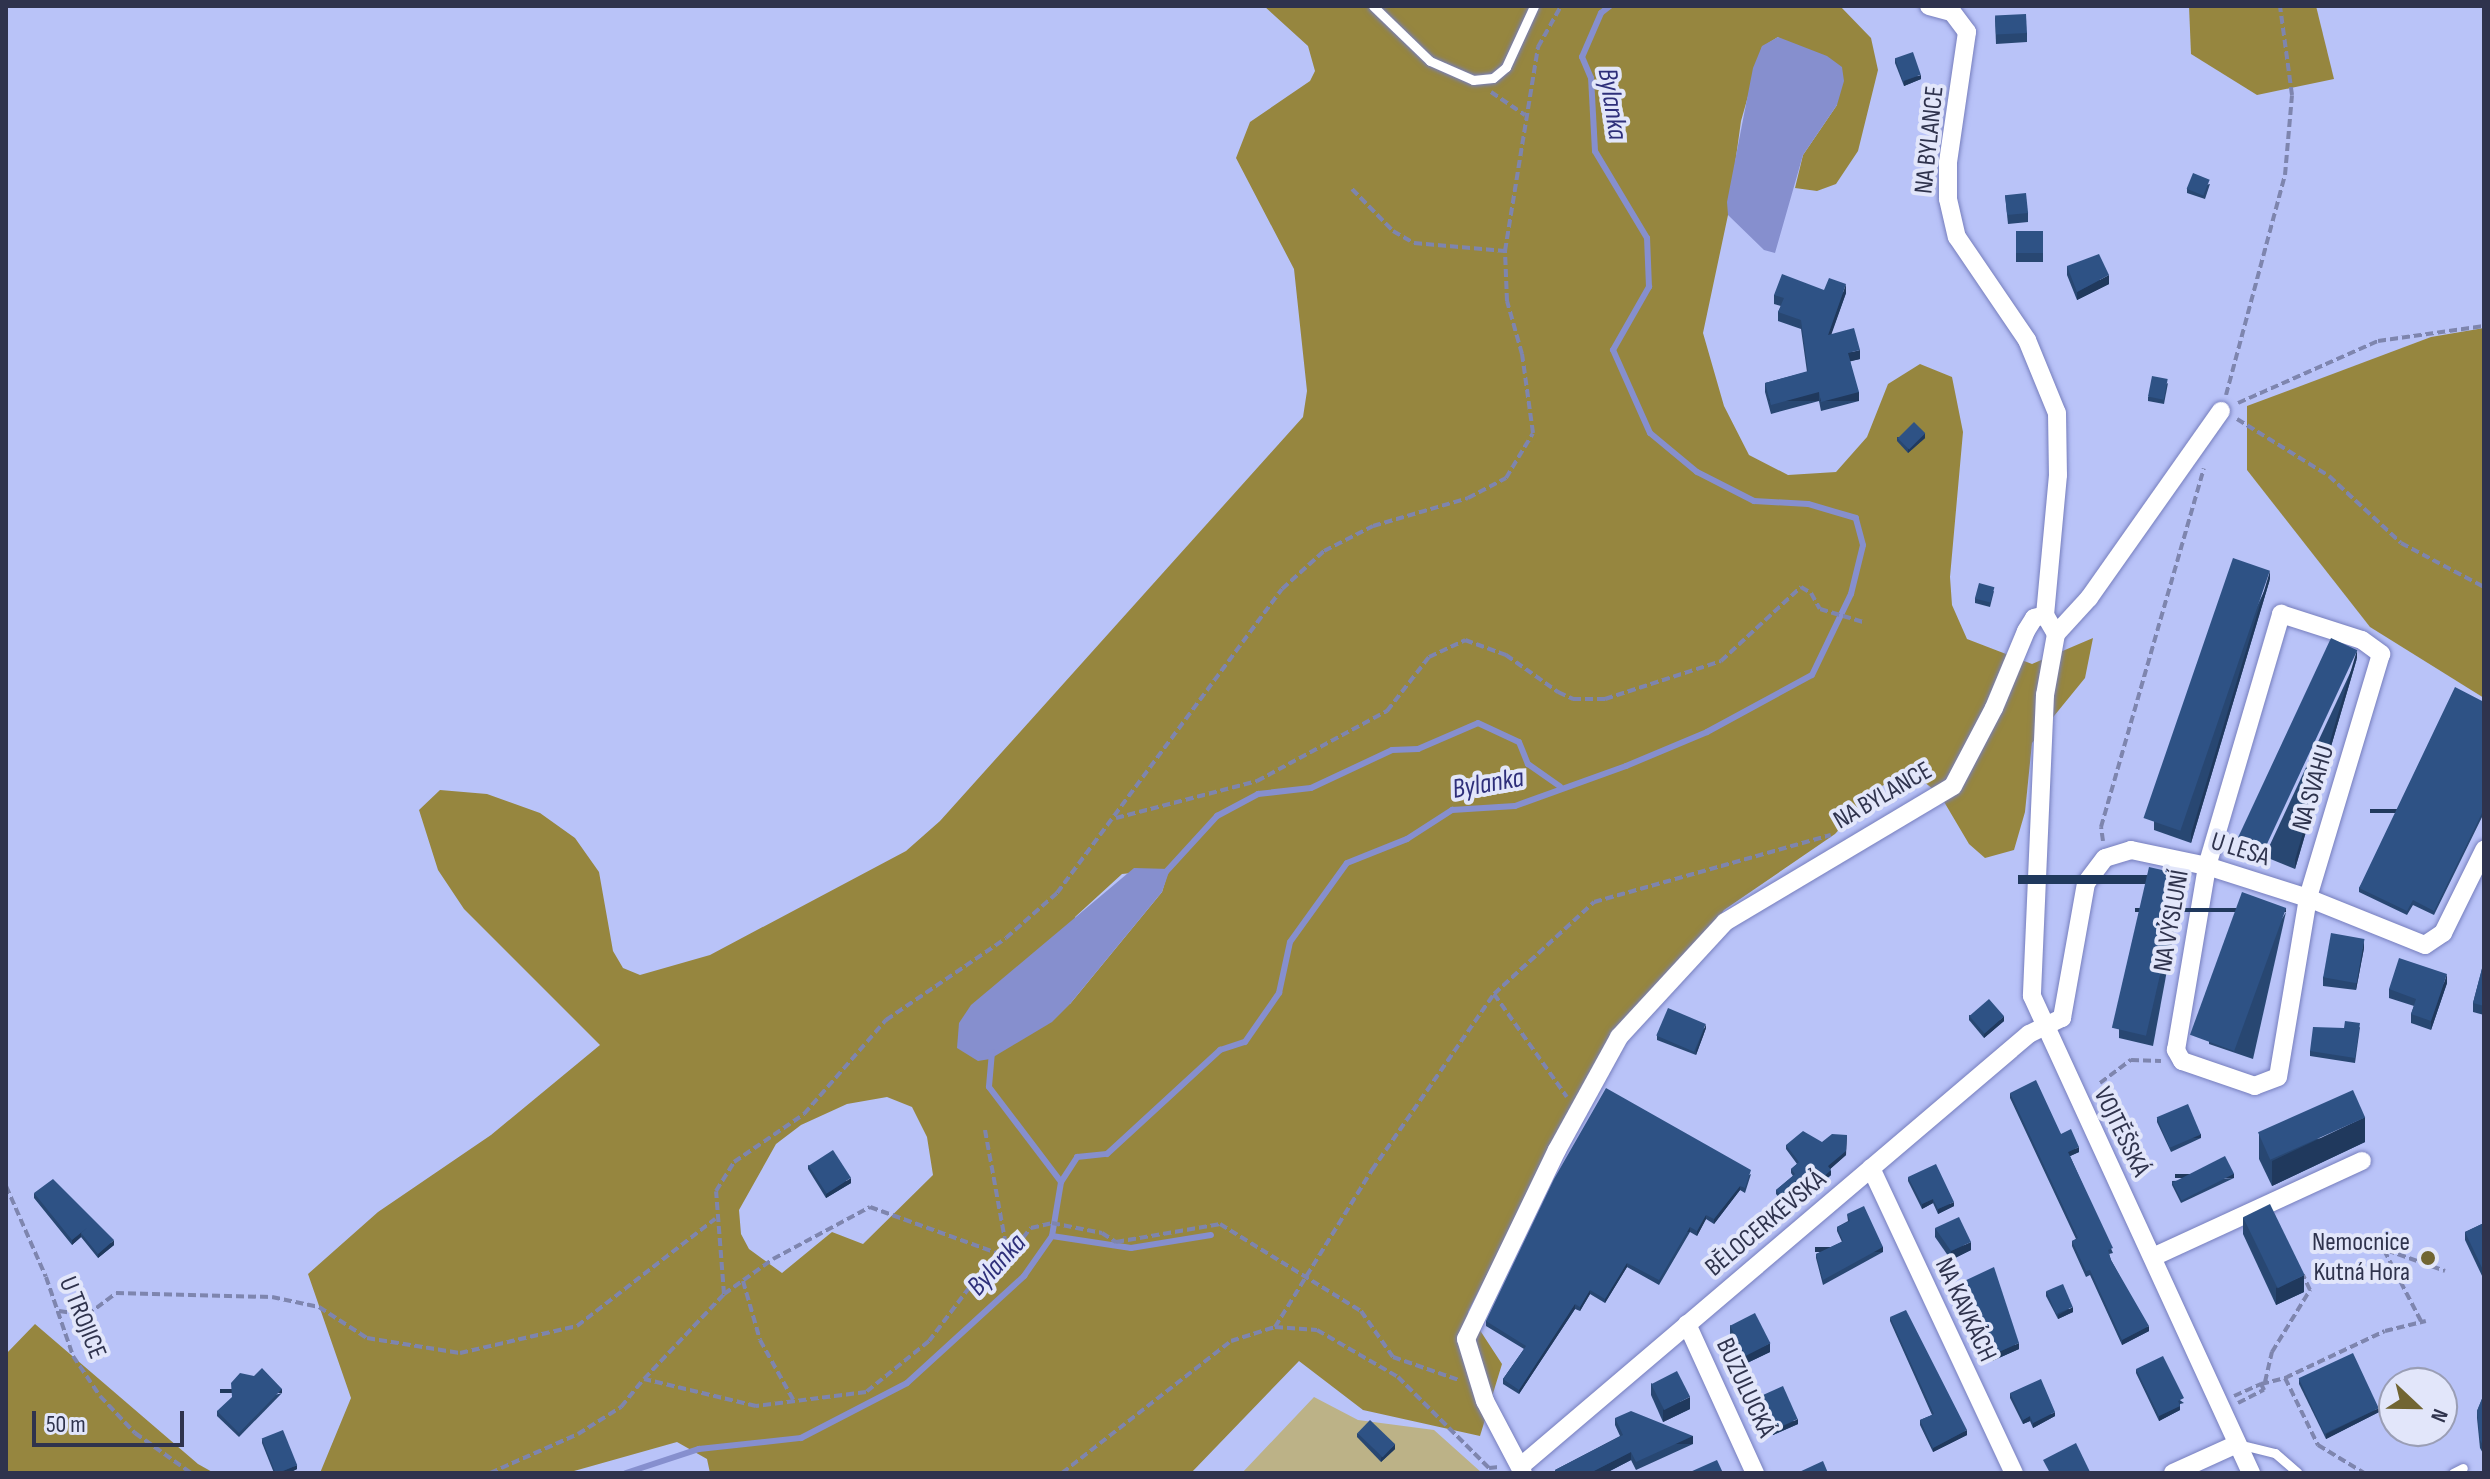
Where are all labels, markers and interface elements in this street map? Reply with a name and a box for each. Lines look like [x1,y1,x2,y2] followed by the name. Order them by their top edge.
[1590,66,1634,142] water label: Bylanka
[1909,85,1951,195] street label: NA BYLANCE
[2286,741,2342,835] street label: NA SVAHU
[1828,755,1938,837] street label: NA BYLANCE
[1450,761,1526,807] water label: Bylanka
[2207,826,2273,874] street label: U LESA
[2148,868,2196,974] street label: NA VÝSLUNÍ
[2086,1082,2156,1182] street label: VOJTĚŠSKÁ
[1699,1165,1833,1283] street label: BĚLOCERKEVSKÁ
[960,1227,1034,1303] water label: Bylanka
[2312,1227,2410,1288] place label: Nemocnice Kutná Hora
[2417,1247,2439,1269] marker: Nemocnice Kutná Hora
[1927,1253,2003,1367] street label: NA KAVKÁCH
[51,1272,113,1364] street label: U TROJICE
[1709,1334,1781,1442] street label: BUZULUCKÁ
[2378,1367,2458,1447] north arrow
[36,1395,188,1445] scale bar
[2424,1405,2454,1426] text: N
[46,1410,86,1439] text: 50 m

